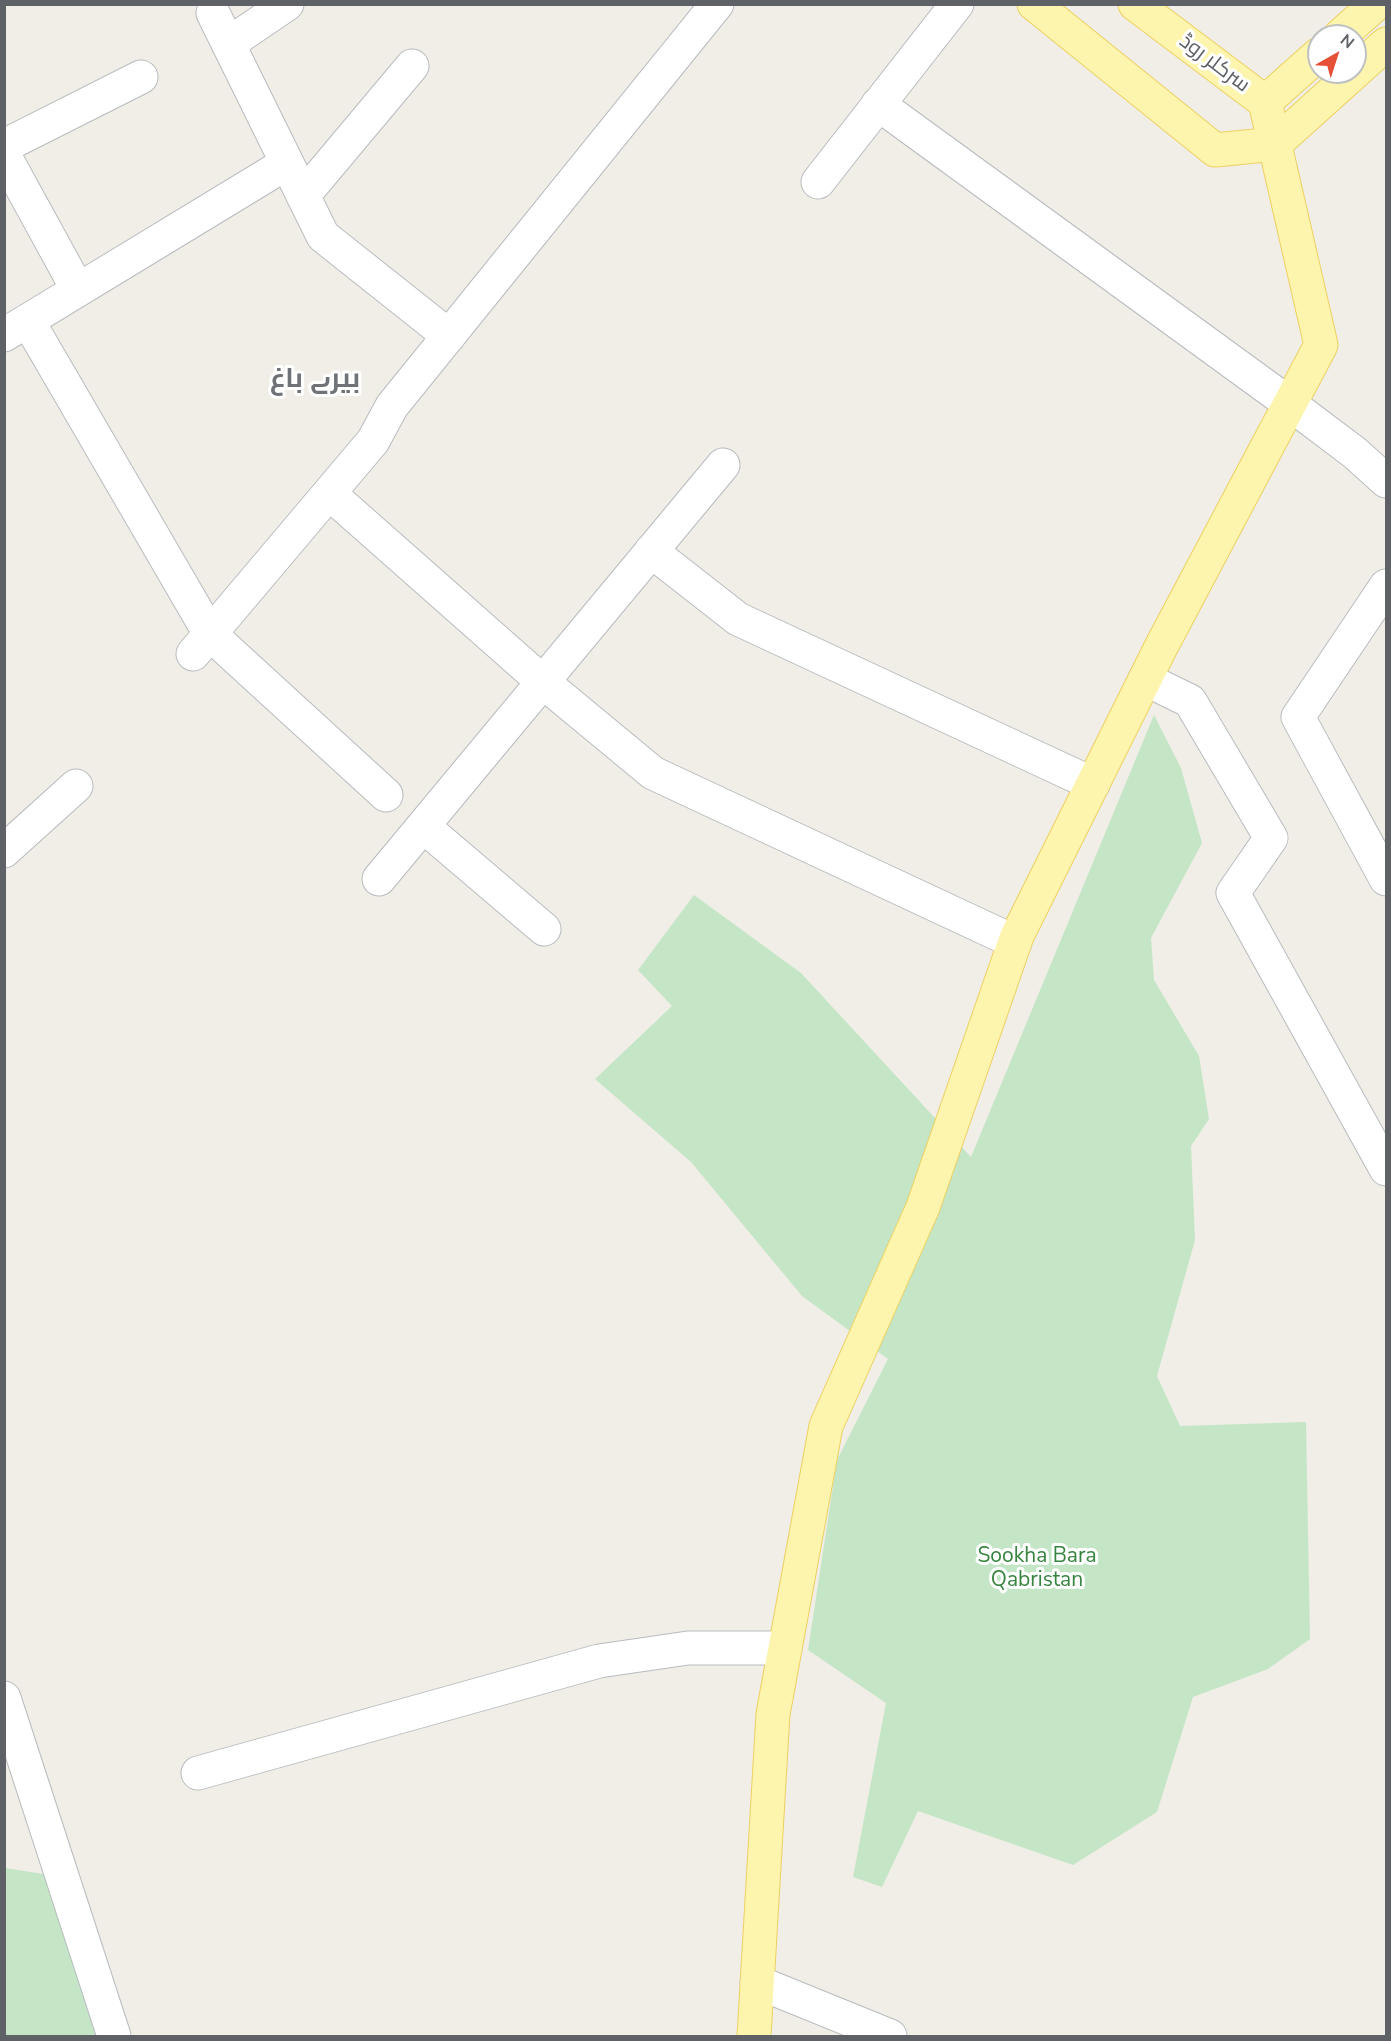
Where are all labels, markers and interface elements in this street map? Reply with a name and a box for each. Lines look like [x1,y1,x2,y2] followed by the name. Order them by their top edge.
[1307,24,1367,84] north arrow
[1174,29,1254,99] street label: سرکلر روڈ
[1335,29,1359,54] text: N
[270,364,360,396] district label: بیرے باغ
[977,1544,1097,1594] park label: Sookha Bara Qabristan

